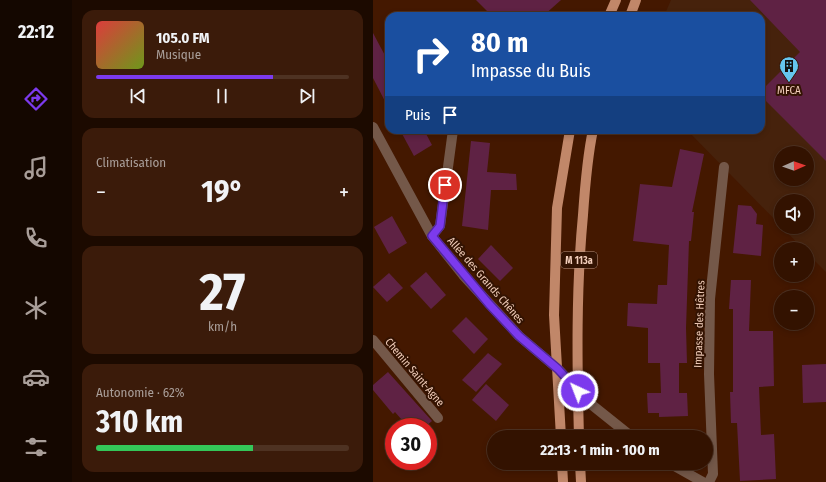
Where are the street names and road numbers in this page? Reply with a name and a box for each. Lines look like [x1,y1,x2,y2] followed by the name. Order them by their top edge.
[445,234,527,326] street label: Allée des Grands Chênes
[561,252,597,268] road number: M 113a
[691,280,708,368] street label: Impasse des Hêtres
[382,336,447,409] street label: Chemin Saint-Agne

